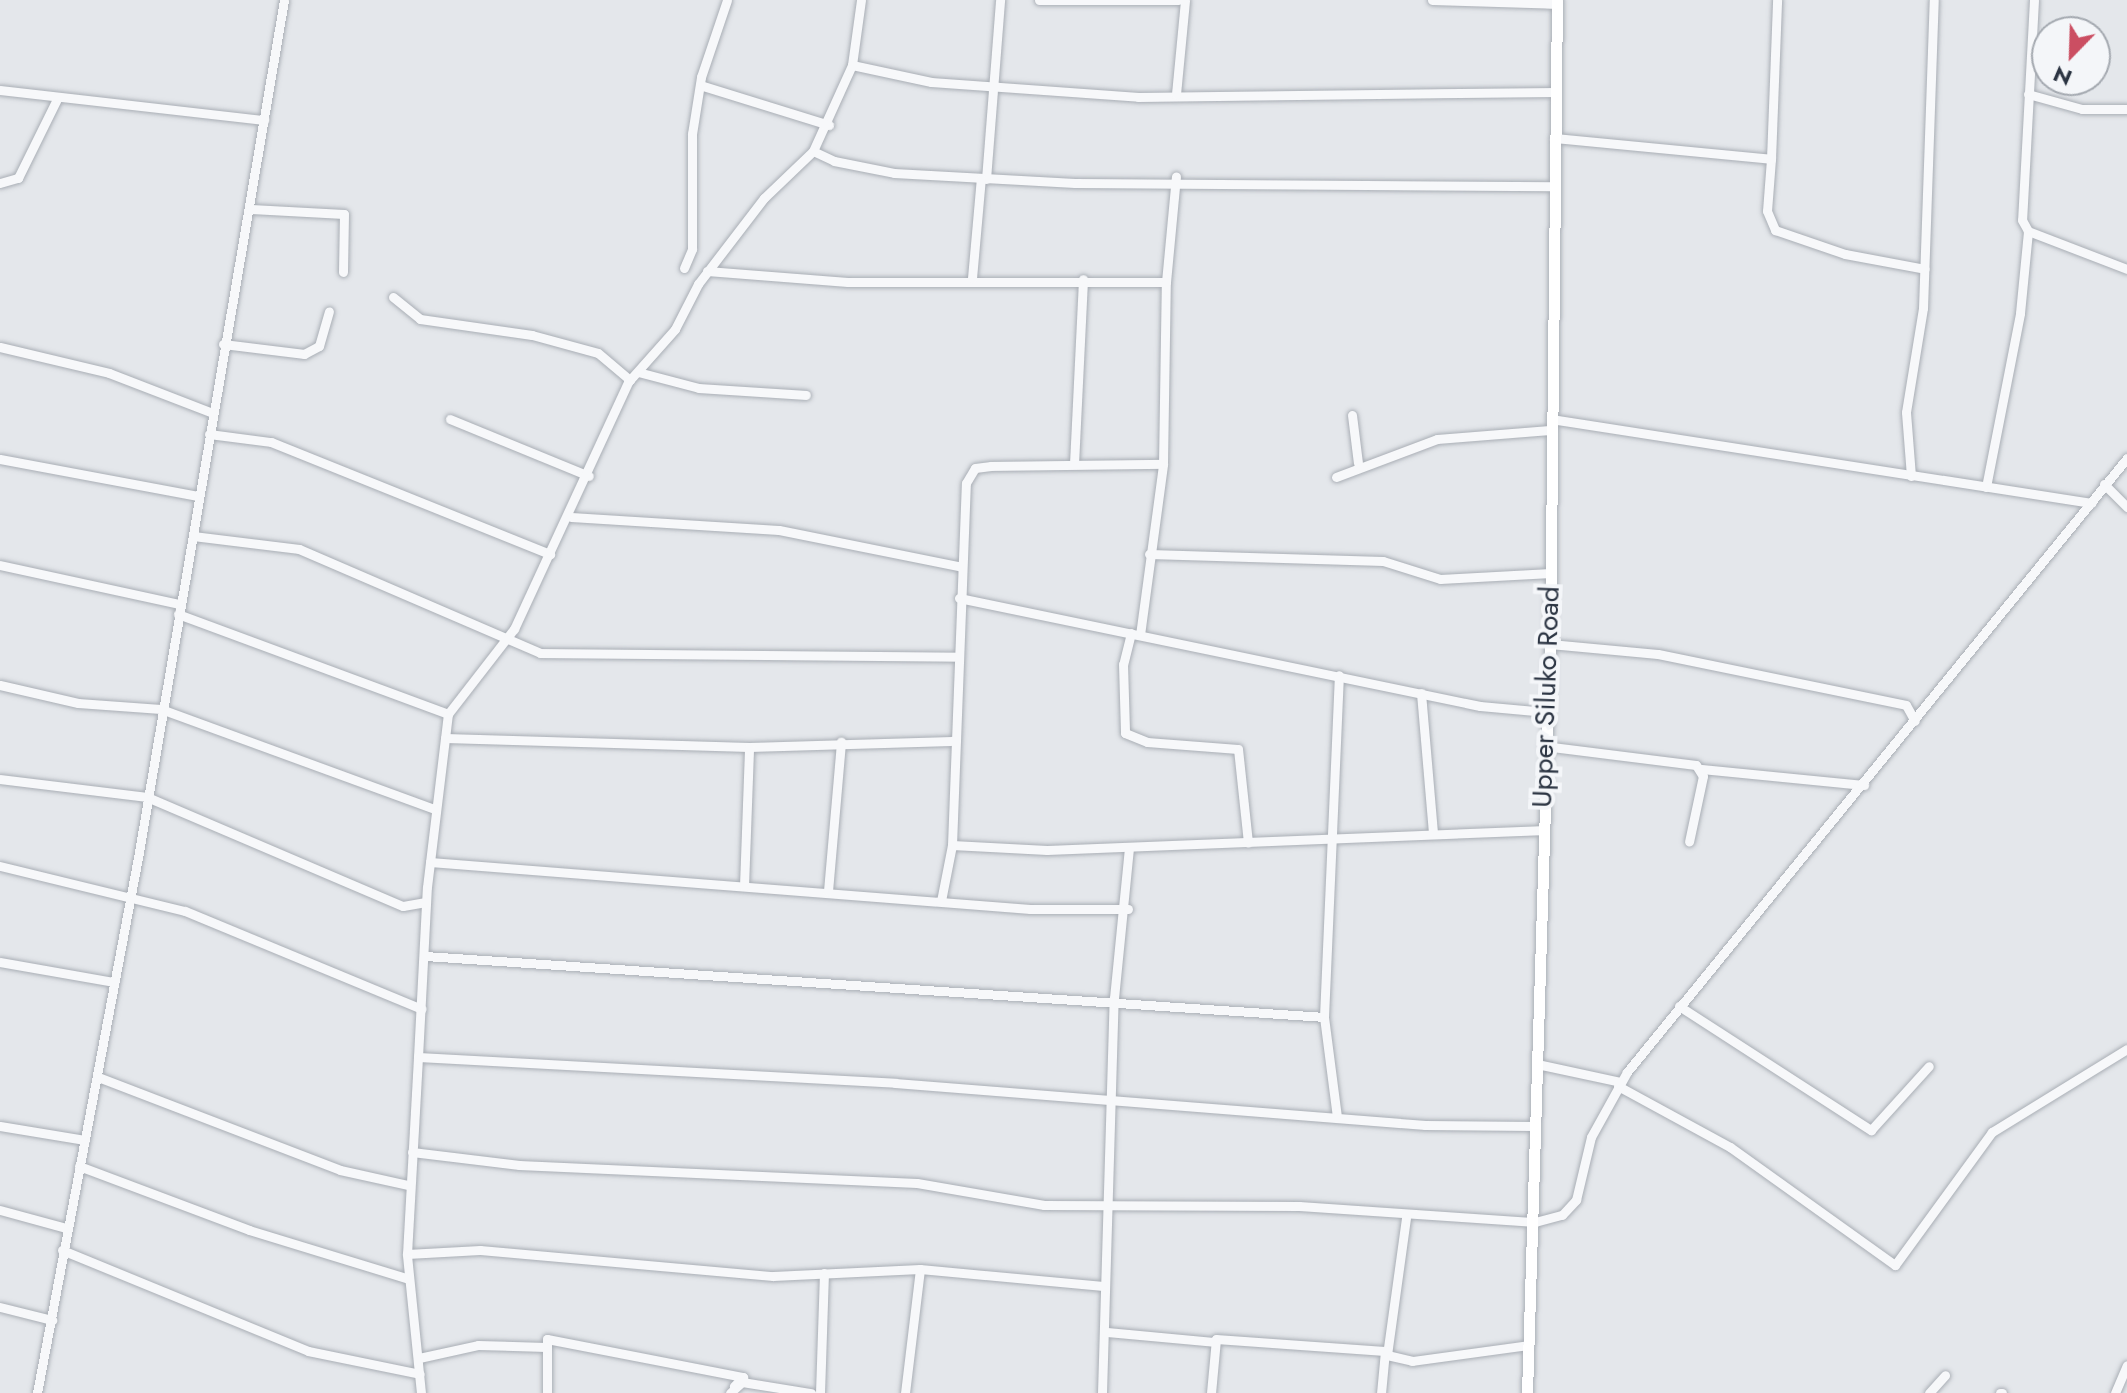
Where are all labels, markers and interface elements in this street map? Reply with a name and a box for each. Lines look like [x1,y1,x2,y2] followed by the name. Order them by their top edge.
[2031,16,2111,96] north arrow
[2048,58,2077,94] text: N
[1525,586,1567,808] street label: Upper Siluko Road

